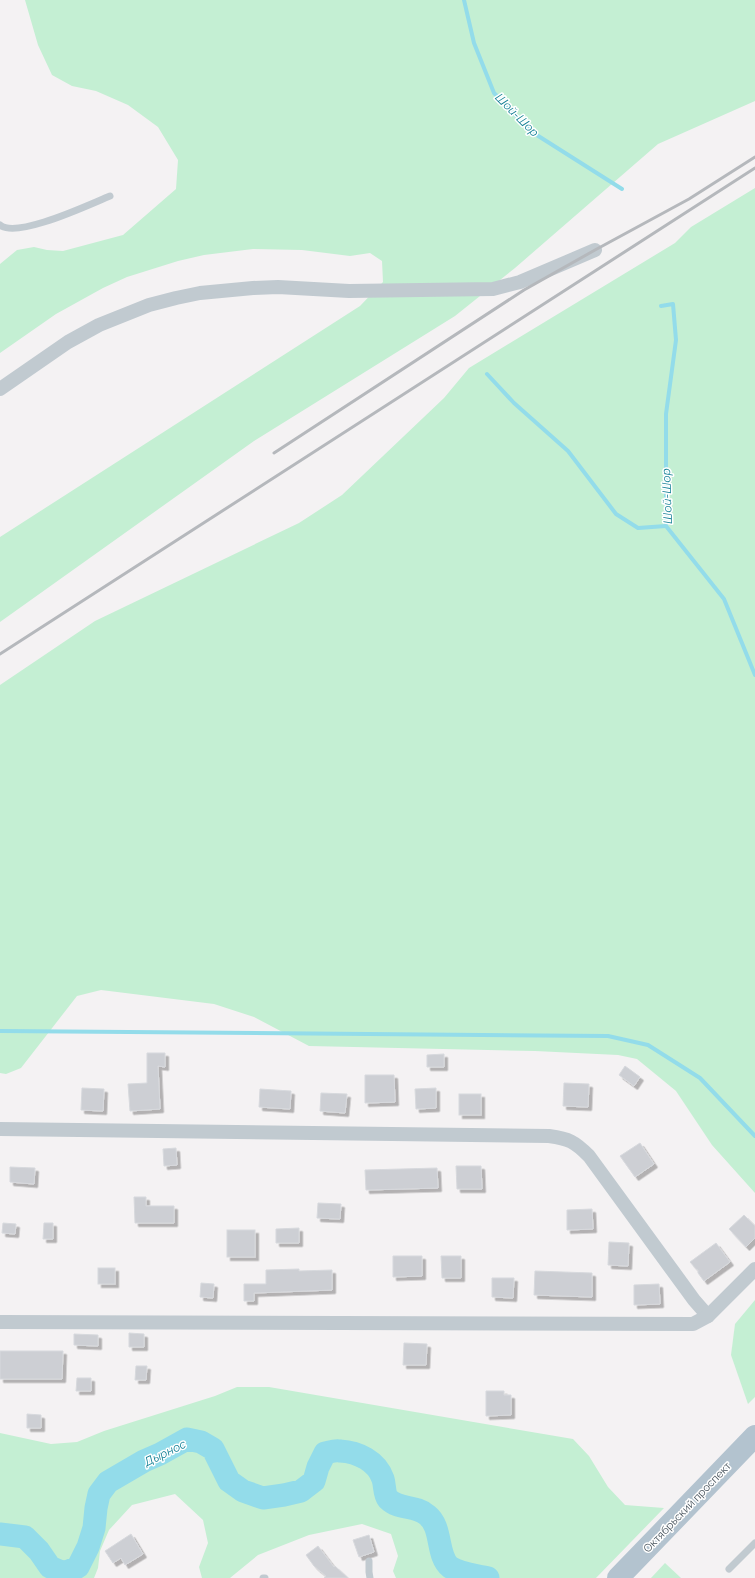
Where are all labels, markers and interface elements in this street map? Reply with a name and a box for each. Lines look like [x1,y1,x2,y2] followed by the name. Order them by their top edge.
[492,90,542,140] water label: Шой-Шор
[659,468,675,524] water label: Шой-Шор
[141,1437,189,1470] water label: Дырнос
[641,1459,734,1555] street label: Октябрьский проспект

